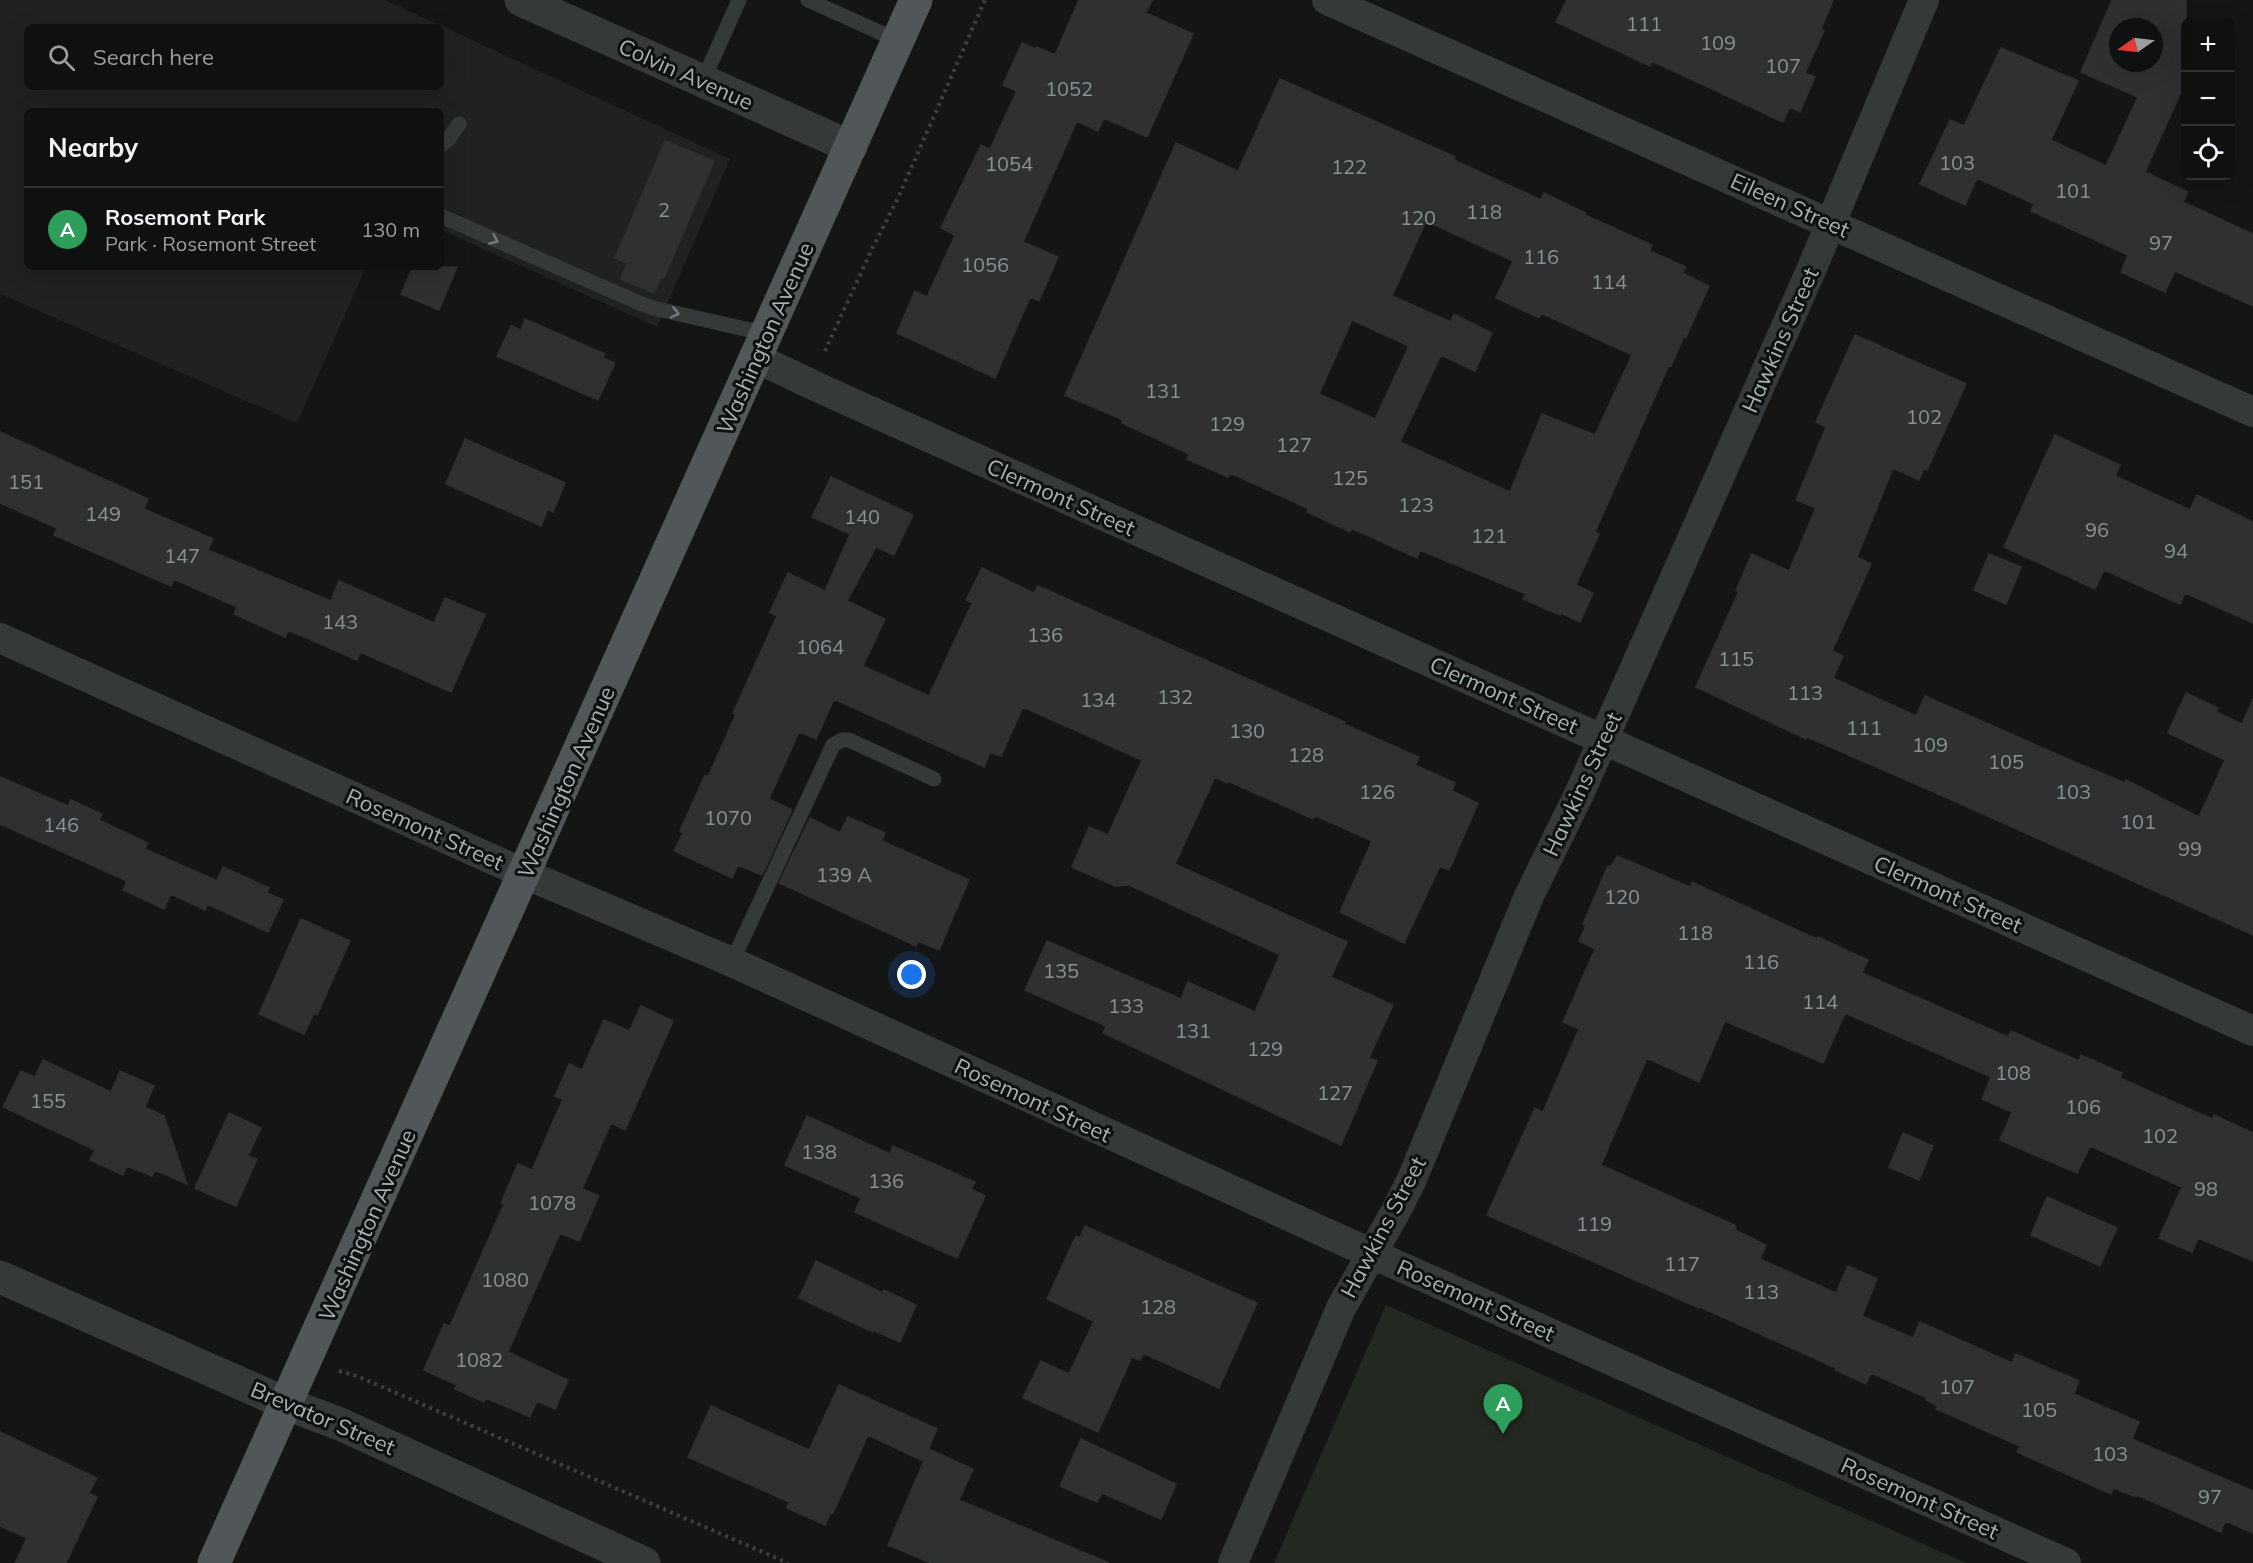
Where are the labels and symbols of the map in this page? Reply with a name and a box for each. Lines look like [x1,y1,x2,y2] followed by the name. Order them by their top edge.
[1626,11,1662,36] house number: 111
[2109,18,2163,72] north arrow
[1700,30,1736,55] house number: 109
[614,32,758,116] street label: Colvin Avenue
[1765,53,1801,78] house number: 107
[1045,76,1093,101] house number: 1052
[1939,150,1975,175] house number: 103
[985,151,1033,176] house number: 1054
[1331,154,1367,179] house number: 122
[1726,166,1854,244] street label: Eileen Street
[2055,178,2091,203] house number: 101
[658,197,670,222] house number: 2
[1466,199,1502,224] house number: 118
[1400,205,1436,230] house number: 120
[2149,230,2173,255] house number: 97
[488,233,499,245] one-way arrow
[710,238,820,438] street label: Washington Avenue
[1523,244,1559,269] house number: 116
[961,252,1009,277] house number: 1056
[1735,263,1825,417] street label: Hawkins Street
[1591,269,1627,294] house number: 114
[669,305,679,318] one-way arrow
[1145,378,1181,403] house number: 131
[1906,404,1942,429] house number: 102
[1209,411,1245,436] house number: 129
[1276,432,1312,457] house number: 127
[983,452,1140,542] street label: Clermont Street
[1332,465,1368,490] house number: 125
[8,469,44,494] house number: 151
[1398,492,1434,517] house number: 123
[85,501,121,526] house number: 149
[844,504,880,529] house number: 140
[2085,517,2109,542] house number: 96
[1471,523,1507,548] house number: 121
[2164,538,2188,563] house number: 94
[164,543,200,568] house number: 147
[322,609,358,634] house number: 143
[1027,622,1063,647] house number: 136
[796,634,844,659] house number: 1064
[1718,646,1754,671] house number: 115
[1426,650,1583,740] street label: Clermont Street
[1787,680,1823,705] house number: 113
[511,682,621,882] street label: Washington Avenue
[1157,684,1193,709] house number: 132
[1080,687,1116,712] house number: 134
[1536,707,1628,861] street label: Hawkins Street
[1846,715,1882,740] house number: 111
[1229,718,1265,743] house number: 130
[1912,732,1948,757] house number: 109
[1288,742,1324,767] house number: 128
[1988,749,2024,774] house number: 105
[1359,779,1395,804] house number: 126
[2055,779,2091,804] house number: 103
[342,782,508,876] street label: Rosemont Street
[704,805,752,830] house number: 1070
[2120,809,2156,834] house number: 101
[43,812,79,837] house number: 146
[2178,836,2202,861] house number: 99
[1870,849,2027,939] street label: Clermont Street
[816,862,872,887] house number: 139 A
[1604,884,1640,909] house number: 120
[1677,920,1713,945] house number: 118
[1743,949,1779,974] house number: 116
[1043,958,1079,983] house number: 135
[897,960,926,989] your location
[1802,989,1838,1014] house number: 114
[1108,993,1144,1018] house number: 133
[1175,1018,1211,1043] house number: 131
[1247,1036,1283,1061] house number: 129
[950,1052,1116,1149] street label: Rosemont Street
[1995,1060,2031,1085] house number: 108
[1317,1080,1353,1105] house number: 127
[30,1088,66,1113] house number: 155
[2065,1094,2101,1119] house number: 106
[2142,1123,2178,1148] house number: 102
[312,1125,422,1325] street label: Washington Avenue
[801,1139,837,1164] house number: 138
[1334,1151,1432,1302] street label: Hawkins Street
[868,1168,904,1193] house number: 136
[2194,1176,2218,1201] house number: 98
[528,1190,576,1215] house number: 1078
[1576,1211,1612,1236] house number: 119
[1664,1251,1700,1276] house number: 117
[1393,1253,1559,1347] street label: Rosemont Street
[481,1267,529,1292] house number: 1080
[1743,1279,1779,1304] house number: 113
[1140,1294,1176,1319] house number: 128
[455,1347,503,1372] house number: 1082
[1939,1374,1975,1399] house number: 107
[247,1375,400,1461] street label: Brevator Street
[1484,1384,1522,1434] pin: A
[2021,1397,2057,1422] house number: 105
[2092,1441,2128,1466] house number: 103
[1837,1451,2003,1545] street label: Rosemont Street
[2198,1484,2222,1509] house number: 97

